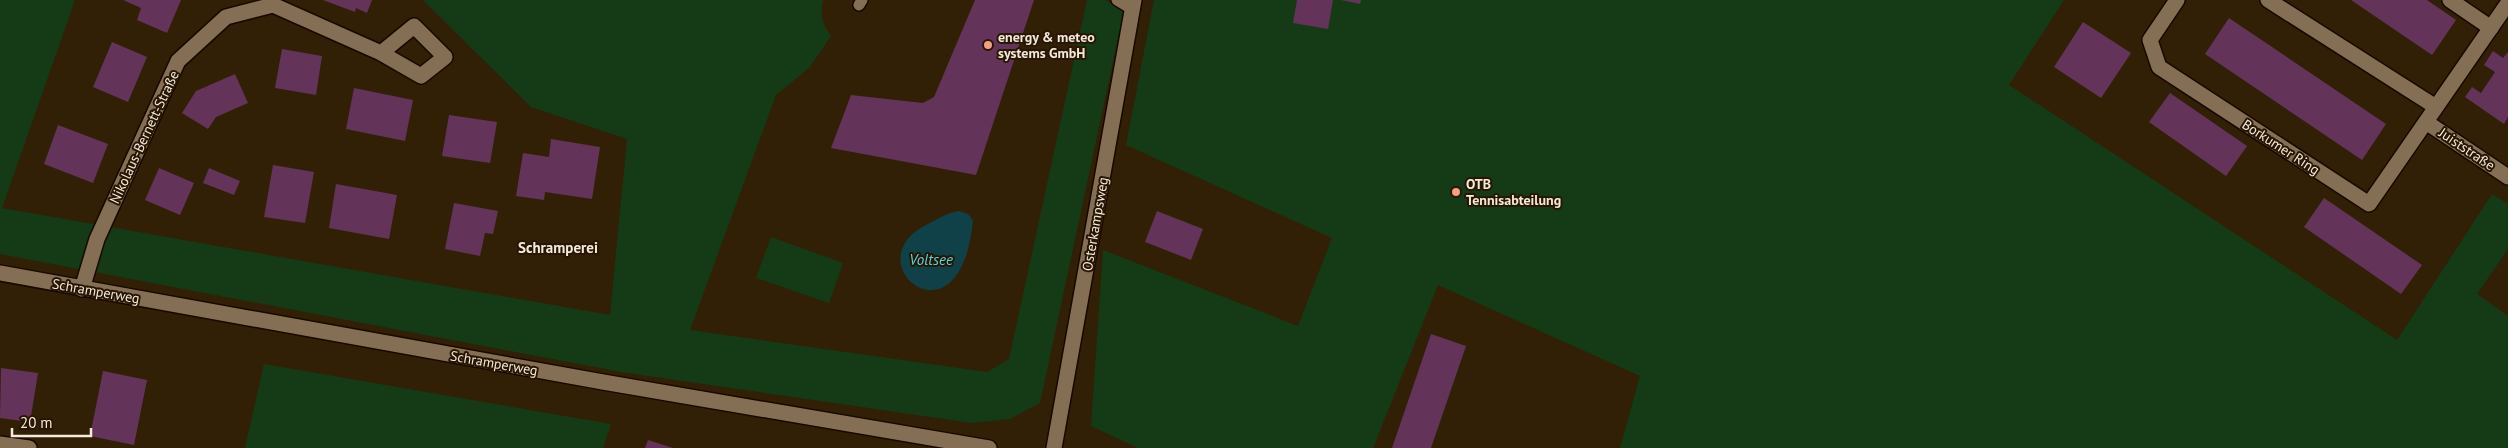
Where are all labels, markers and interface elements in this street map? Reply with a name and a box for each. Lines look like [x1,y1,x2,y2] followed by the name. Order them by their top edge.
[998,28,1095,62] place label: energy & meteo systems GmbH
[982,39,994,51] marker: energy & meteo systems GmbH
[105,68,183,206] street label: Nikolaus-Bernett-Straße
[2239,115,2323,179] street label: Borkumer Ring
[2435,123,2498,174] street label: Juiststraße
[1466,175,1561,209] place label: OTB Tennisabteilung
[1078,176,1112,272] street label: Osterkampsweg
[1450,186,1462,198] marker: OTB Tennisabteilung
[518,238,598,257] district label: Schramperei
[909,250,953,269] water label: Voltsee
[51,274,141,308] street label: Schramperweg
[449,346,539,380] street label: Schramperweg
[12,406,91,438] scale bar
[20,413,53,432] text: 20 m

